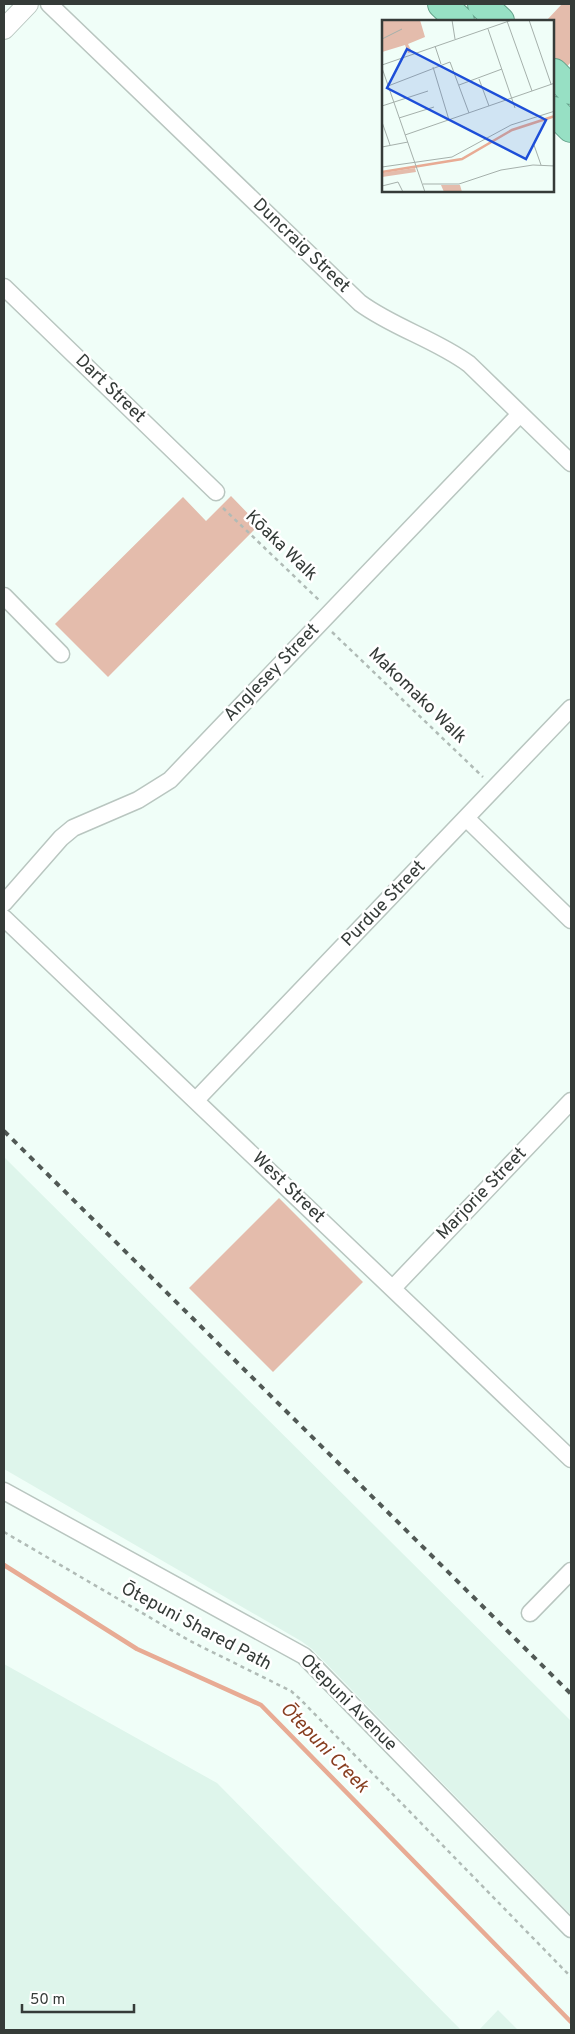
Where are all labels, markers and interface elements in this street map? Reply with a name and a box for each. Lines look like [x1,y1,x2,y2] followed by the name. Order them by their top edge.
[382,20,555,192] inset map
[247,194,355,298] street label: Duncraig Street
[70,350,150,428] street label: Dart Street
[240,506,322,586] street label: Kōaka Walk
[219,619,325,727] street label: Anglesey Street
[363,643,471,749] street label: Makomako Walk
[337,856,431,952] street label: Purdue Street
[432,1143,532,1245] street label: Marjorie Street
[247,1147,329,1229] street label: West Street
[117,1576,276,1676] street label: Ōtepuni Shared Path
[294,1649,402,1757] street label: Otepuni Avenue
[275,1697,374,1799] water label: Ōtepuni Creek
[22,1982,135,2014] scale bar
[30,1991,65,2010] text: 50 m

